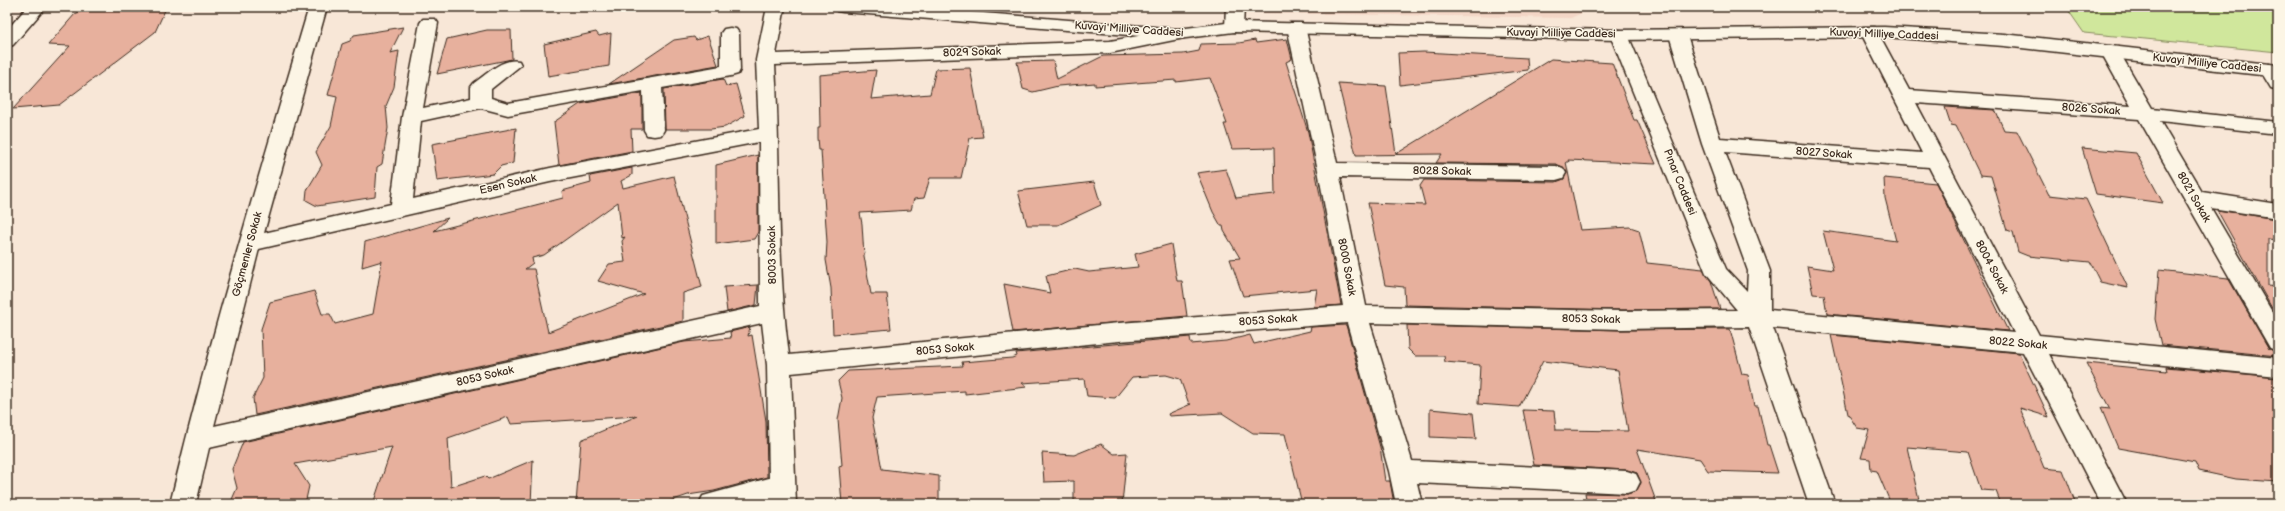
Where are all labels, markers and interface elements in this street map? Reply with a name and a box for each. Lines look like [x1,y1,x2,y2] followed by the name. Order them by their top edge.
[1074,19,1184,39] street label: Kuvayi Milliye Caddesi
[1506,26,1616,40] street label: Kuvayi Milliye Caddesi
[1829,26,1939,42] street label: Kuvayi Milliye Caddesi
[943,44,1002,60] street label: 8029 Sokak
[2152,51,2262,75] street label: Kuvayi Milliye Caddesi
[2061,100,2121,118] street label: 8026 Sokak
[1795,145,1853,161] street label: 8027 Sokak
[1661,147,1699,217] street label: Pınar Caddesi
[1413,164,1472,178] street label: 8028 Sokak
[2174,170,2214,225] street label: 8021 Sokak
[478,171,538,197] street label: Esen Sokak
[229,209,265,298] street label: Göçmenler Sokak
[765,225,779,284] street label: 8003 Sokak
[1335,237,1359,297] street label: 8000 Sokak
[1973,238,2012,296] street label: 8004 Sokak
[1238,311,1298,329] street label: 8053 Sokak
[1562,312,1621,326] street label: 8053 Sokak
[1988,334,2048,352] street label: 8022 Sokak
[915,340,975,358] street label: 8053 Sokak
[455,363,516,389] street label: 8053 Sokak

